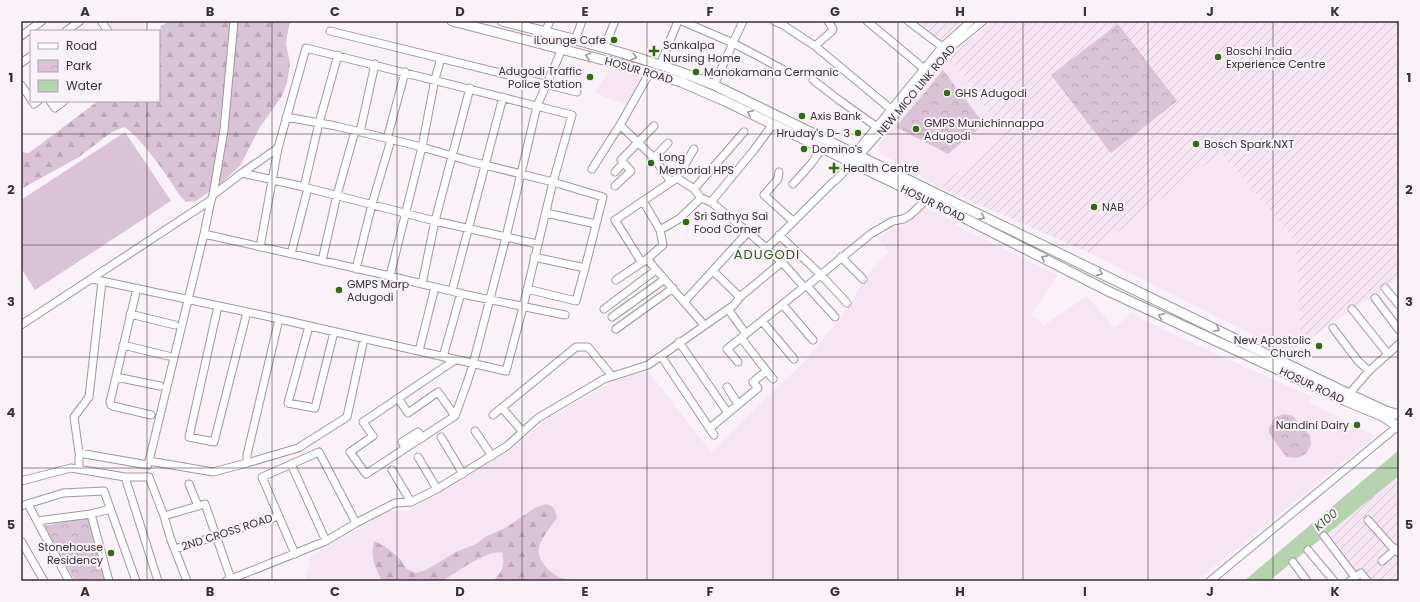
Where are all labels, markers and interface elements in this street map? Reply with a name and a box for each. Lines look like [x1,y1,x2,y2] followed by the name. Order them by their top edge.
[80,2,90,21] text: A
[206,2,215,21] text: B
[330,2,340,21] text: C
[455,2,465,21] text: D
[581,2,589,21] text: E
[706,2,714,21] text: F
[830,2,840,21] text: G
[955,2,965,21] text: H
[1083,2,1087,21] text: I
[1206,2,1214,21] text: J
[1330,2,1340,21] text: K
[30,30,160,102] legend
[534,32,606,48] place label: iLounge Cafe
[609,35,619,45] marker: iLounge Cafe
[66,37,97,54] text: Road
[663,37,741,66] place label: Sankalpa Nursing Home
[873,41,959,139] street label: NEW MICO LINK ROAD
[1226,43,1326,72] place label: Boschi India Experience Centre
[648,45,660,57] marker: Sankalpa Nursing Home
[585,52,592,61] one-way arrow
[630,52,637,61] one-way arrow
[1213,52,1223,62] marker: Boschi India Experience Centre
[603,53,675,87] street label: HOSUR ROAD
[66,57,93,74] text: Park
[498,63,582,92] place label: Adugodi Traffic Police Station
[704,64,839,80] place label: Manokamana Cermanic
[691,67,701,77] marker: Manokamana Cermanic
[9,68,13,87] text: 1
[1407,68,1411,87] text: 1
[585,72,595,82] marker: Adugodi Traffic Police Station
[66,77,103,94] text: Water
[955,85,1027,101] place label: GHS Adugodi
[942,88,952,98] marker: GHS Adugodi
[810,108,861,124] place label: Axis Bank
[747,110,754,118] one-way arrow
[797,111,807,121] marker: Axis Bank
[924,115,1044,144] place label: GMPS Munichinnappa Adugodi
[911,124,921,134] marker: GMPS Munichinnappa Adugodi
[776,125,850,141] place label: Hruday's D- 3
[853,128,863,138] marker: Hruday's D- 3
[1204,136,1294,152] place label: Bosch Spark.NXT
[1191,139,1201,149] marker: Bosch Spark.NXT
[812,141,863,157] place label: Domino's
[799,144,809,154] marker: Domino's
[659,149,734,178] place label: Long Memorial HPS
[646,158,656,168] marker: Long Memorial HPS
[843,160,919,176] place label: Health Centre
[828,162,840,174] marker: Health Centre
[7,180,15,199] text: 2
[898,180,968,226] street label: HOSUR ROAD
[1405,180,1413,199] text: 2
[1102,199,1124,215] place label: NAB
[1089,202,1099,212] marker: NAB
[694,208,769,237] place label: Sri Sathya Sai Food Corner
[978,212,986,220] one-way arrow
[681,217,691,227] marker: Sri Sathya Sai Food Corner
[734,245,800,264] district label: ADUGODI
[1041,256,1048,263] one-way arrow
[1096,268,1103,276] one-way arrow
[347,276,409,305] place label: GMPS Marp Adugodi
[334,285,344,295] marker: GMPS Marp Adugodi
[7,292,15,311] text: 3
[1405,292,1413,311] text: 3
[1158,312,1165,320] one-way arrow
[1213,324,1220,332] one-way arrow
[1234,332,1311,361] place label: New Apostolic Church
[1314,341,1324,351] marker: New Apostolic Church
[1277,363,1347,407] street label: HOSUR ROAD
[7,403,16,422] text: 4
[1405,403,1414,422] text: 4
[1276,417,1350,433] place label: Nandini Dairy
[1352,420,1362,430] marker: Nandini Dairy
[1310,504,1341,535] water label: K100
[179,510,275,554] street label: 2ND CROSS ROAD
[7,515,15,534] text: 5
[1405,515,1413,534] text: 5
[38,539,104,568] place label: Stonehouse Residency
[106,548,116,558] marker: Stonehouse Residency
[80,582,90,601] text: A
[206,582,215,601] text: B
[330,582,340,601] text: C
[455,582,465,601] text: D
[581,582,589,601] text: E
[706,582,714,601] text: F
[830,582,840,601] text: G
[955,582,965,601] text: H
[1083,582,1087,601] text: I
[1206,582,1214,601] text: J
[1330,582,1340,601] text: K

